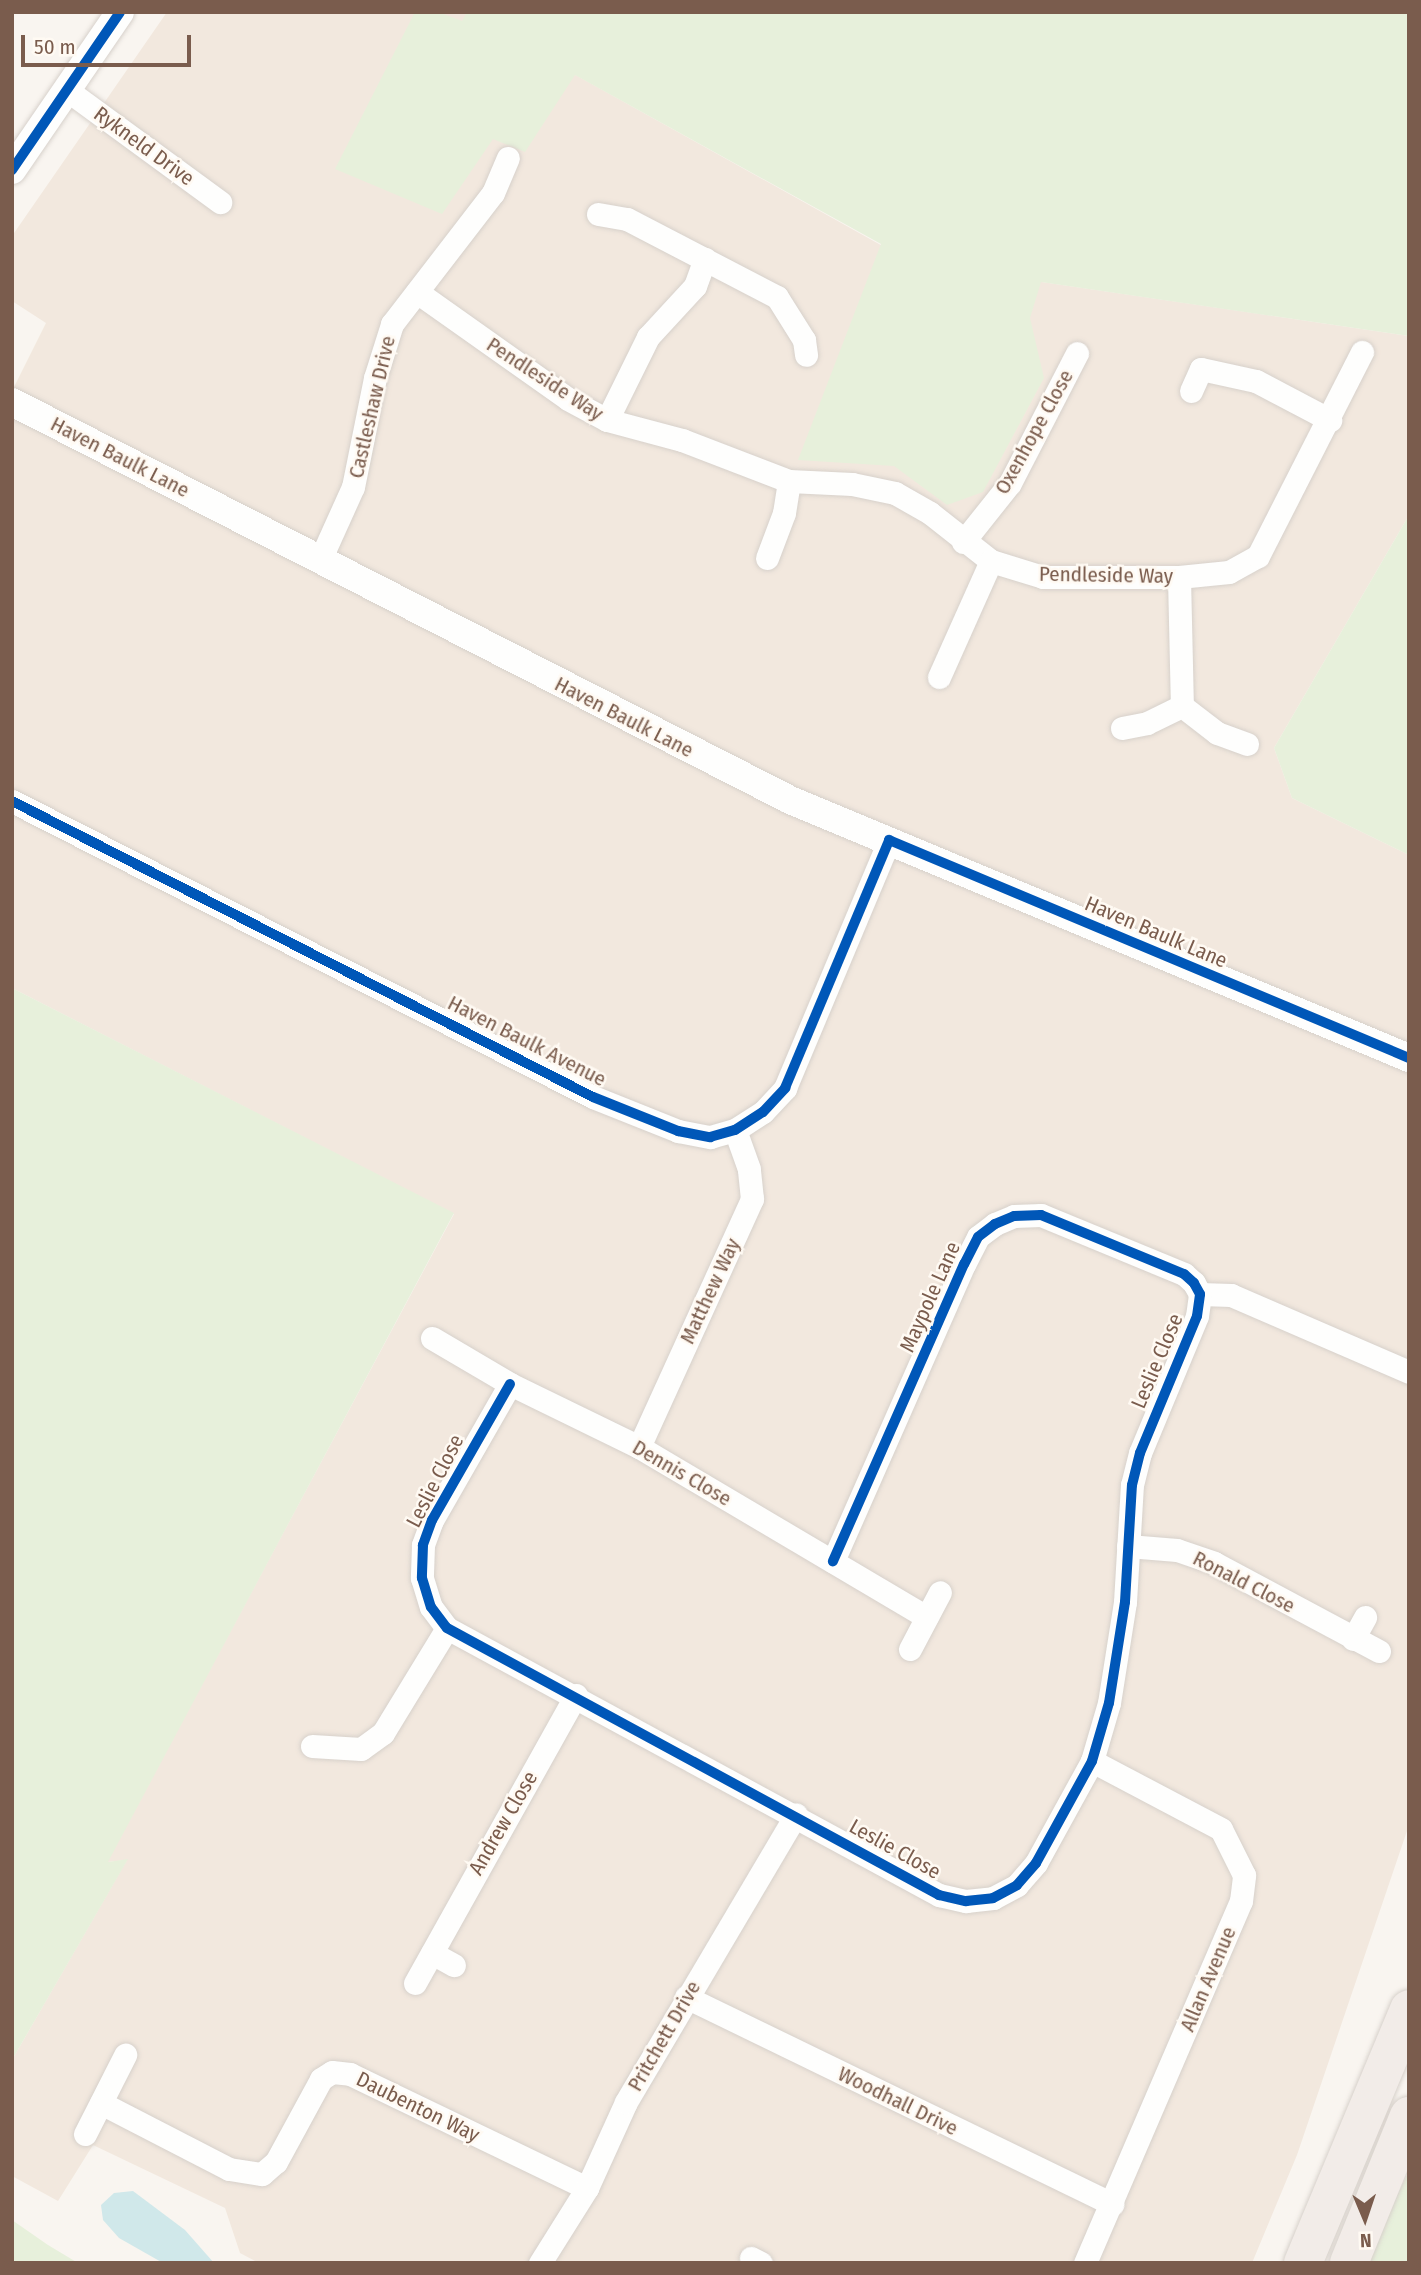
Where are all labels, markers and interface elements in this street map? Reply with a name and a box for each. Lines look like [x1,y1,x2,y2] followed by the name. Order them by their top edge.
[24,21,194,65] scale bar
[34,34,76,60] text: 50 m
[89,101,199,191] street label: Rykneld Drive
[482,332,608,426] street label: Pendleside Way
[343,333,401,481] street label: Castleshaw Drive
[989,365,1079,499] street label: Oxenhope Close
[46,411,194,503] street label: Haven Baulk Lane
[1039,561,1173,589] street label: Pendleside Way
[550,671,698,763] street label: Haven Baulk Lane
[1081,891,1231,973] street label: Haven Baulk Lane
[444,990,610,1092] street label: Haven Baulk Avenue
[675,1234,745,1348] street label: Matthew Way
[894,1238,966,1356] street label: Maypole Lane
[1126,1310,1188,1412] street label: Leslie Close
[401,1430,469,1532] street label: Leslie Close
[628,1435,736,1511] street label: Dennis Close
[1189,1546,1299,1618] street label: Ronald Close
[463,1767,543,1879] street label: Andrew Close
[845,1814,945,1884] street label: Leslie Close
[1175,1923,1241,2035] street label: Allan Avenue
[622,1976,706,2096] street label: Pritchett Drive
[834,2061,962,2141] street label: Woodhall Drive
[352,2066,484,2148] street label: Daubenton Way
[1330,2184,1400,2254] north arrow
[1360,2229,1372,2252] text: N

